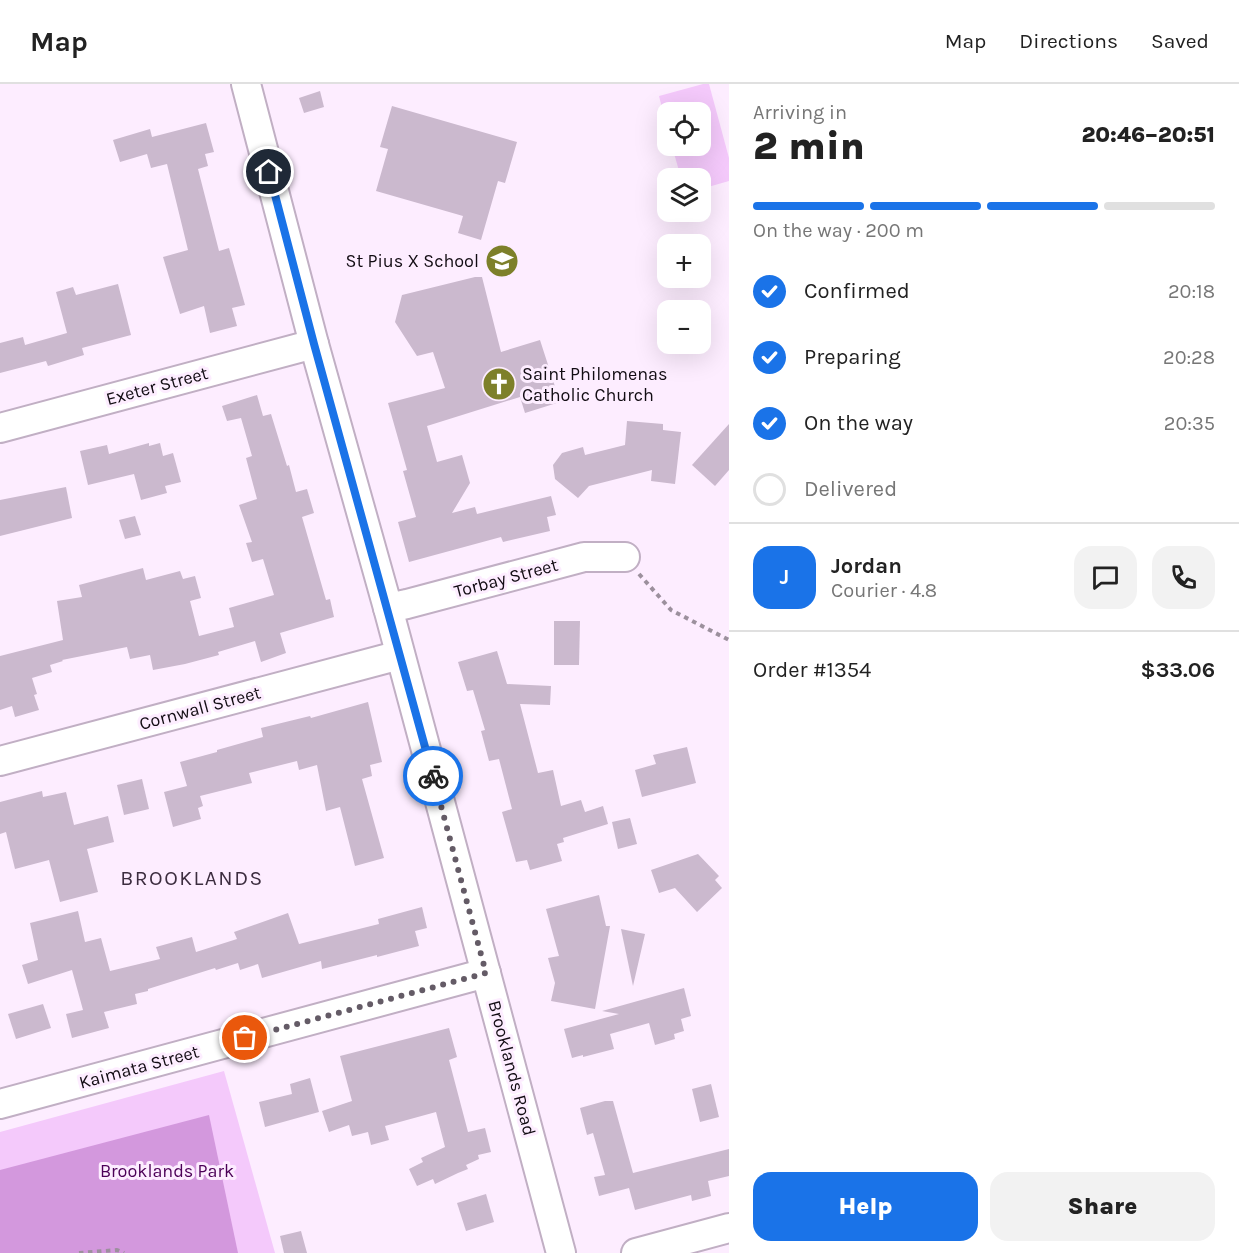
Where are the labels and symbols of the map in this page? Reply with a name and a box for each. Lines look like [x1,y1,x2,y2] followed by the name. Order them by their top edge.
[243,146,294,197] pin
[484,243,520,279] school or university icon: St Pius X School
[346,250,479,272] place label: St Pius X School
[104,362,211,410] street label: Exeter Street
[522,363,667,406] place label: Saint Philomenas Catholic Church
[481,366,517,402] church icon: Saint Philomenas Catholic Church
[452,554,561,602] street label: Torbay Street
[137,681,263,735] street label: Cornwall Street
[403,746,463,806] courier
[120,866,264,890] district label: BROOKLANDS
[483,998,541,1138] street label: Brooklands Road
[219,1012,270,1063] pin
[77,1040,202,1094] street label: Kaimata Street
[100,1160,234,1182] park label: Brooklands Park

